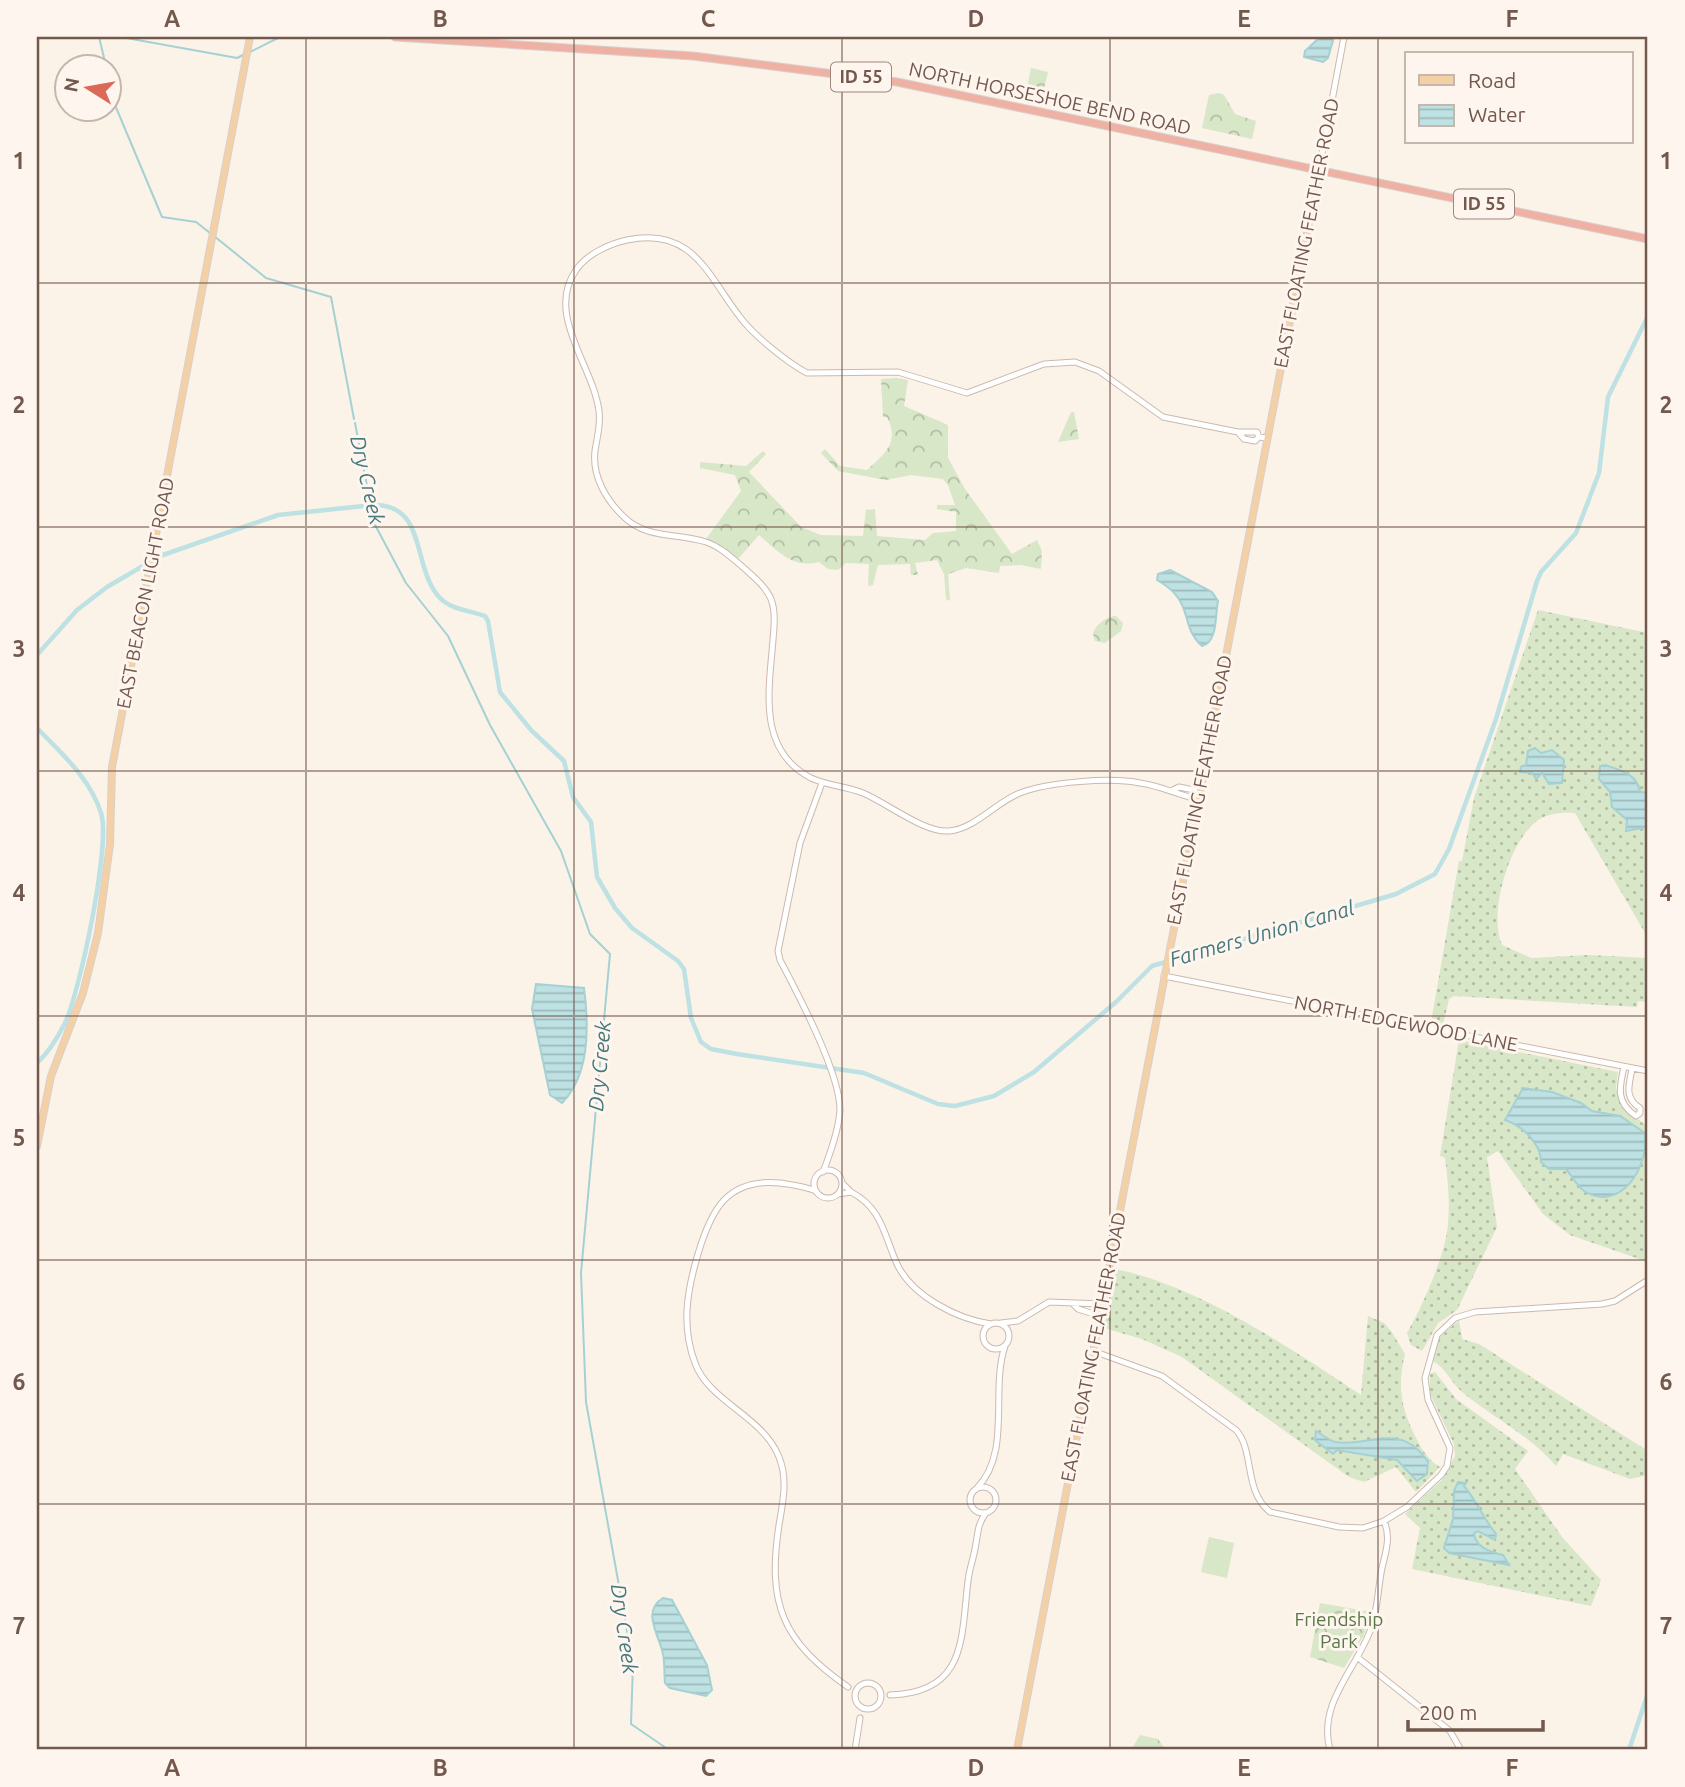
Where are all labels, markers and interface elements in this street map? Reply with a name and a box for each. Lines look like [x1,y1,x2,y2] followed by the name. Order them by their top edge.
[164,6,180,31] text: A
[432,6,448,31] text: B
[701,6,716,31] text: C
[968,6,984,31] text: D
[1237,6,1251,31] text: E
[1506,6,1519,31] text: F
[52,52,122,122] north arrow
[1405,52,1632,144] legend
[907,57,1193,139] street label: NORTH HORSESHOE BEND ROAD
[831,62,891,92] road number: ID 55
[1468,68,1516,92] text: Road
[59,76,83,94] text: N
[1269,96,1343,370] street label: EAST FLOATING FEATHER ROAD
[1468,102,1526,126] text: Water
[13,148,25,173] text: 1
[1660,148,1672,173] text: 1
[1454,190,1514,218] road number: ID 55
[13,392,25,417] text: 2
[1660,392,1672,417] text: 2
[346,433,390,527] water label: Dry Creek
[112,475,178,711] street label: EAST BEACON LIGHT ROAD
[13,636,25,661] text: 3
[1660,636,1672,661] text: 3
[1162,653,1236,927] street label: EAST FLOATING FEATHER ROAD
[13,880,26,905] text: 4
[1660,880,1673,905] text: 4
[1166,895,1357,971] water label: Farmers Union Canal
[1292,991,1520,1055] street label: NORTH EDGEWOOD LANE
[583,1020,615,1112] water label: Dry Creek
[13,1125,25,1150] text: 5
[1660,1125,1672,1150] text: 5
[1056,1210,1130,1484] street label: EAST FLOATING FEATHER ROAD
[13,1369,26,1394] text: 6
[1660,1369,1673,1394] text: 6
[607,1582,643,1676] water label: Dry Creek
[1295,1608,1383,1652] park label: Friendship Park
[13,1613,25,1638] text: 7
[1660,1613,1672,1638] text: 7
[1408,1689,1543,1733] scale bar
[1419,1700,1477,1724] text: 200 m
[164,1755,180,1780] text: A
[432,1755,448,1780] text: B
[701,1755,716,1780] text: C
[968,1755,984,1780] text: D
[1237,1755,1251,1780] text: E
[1506,1755,1519,1780] text: F

